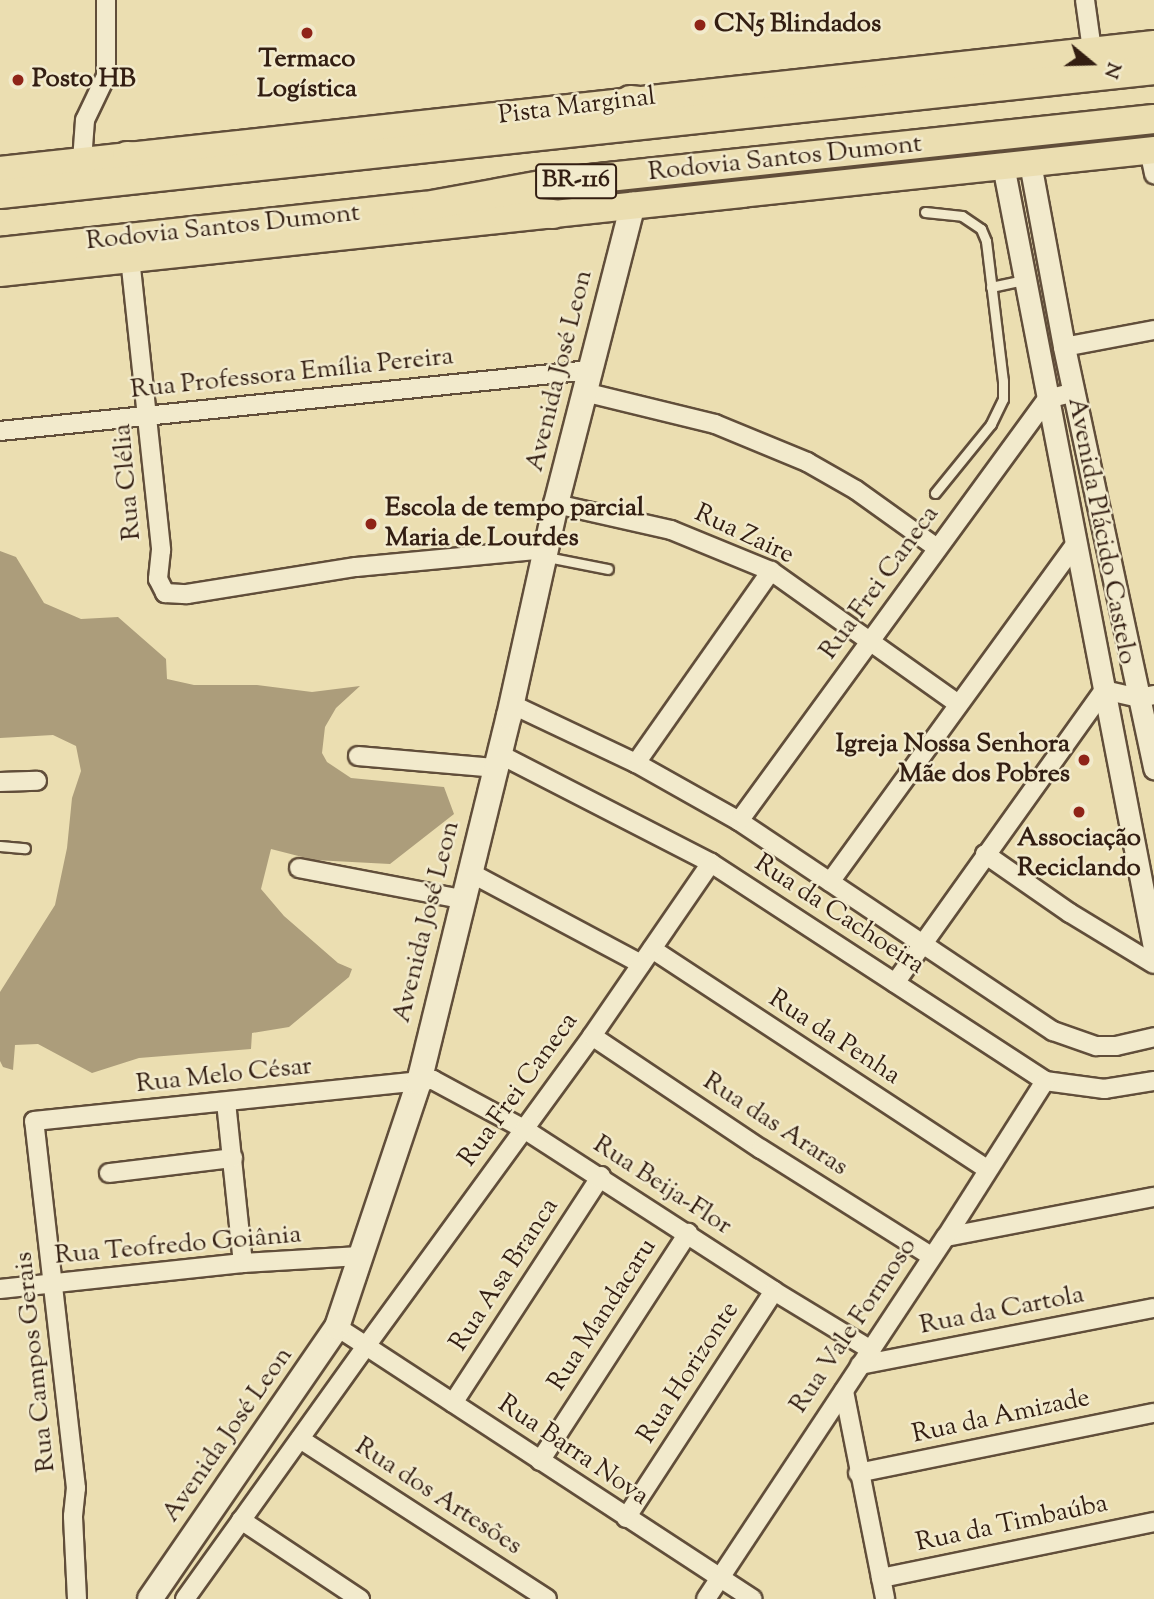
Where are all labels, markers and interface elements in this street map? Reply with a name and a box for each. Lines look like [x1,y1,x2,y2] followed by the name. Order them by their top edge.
[714,9,881,41] place label: CN5 Blindados
[692,17,708,33] marker: CN5 Blindados
[299,25,315,41] marker: Termaco Logística
[1056,28,1126,98] north arrow
[257,44,357,106] place label: Termaco Logística
[1096,58,1127,82] text: N
[32,64,136,96] place label: Posto HB
[10,72,26,88] marker: Posto HB
[497,82,657,132] street label: Pista Marginal
[647,129,923,189] street label: Rodovia Santos Dumont
[534,160,618,202] road number: BR-116
[85,198,361,258] street label: Rodovia Santos Dumont
[520,267,600,475] street label: Avenida José Leon
[129,342,455,406] street label: Rua Professora Emília Pereira
[1060,395,1142,667] street label: Avenida Plácido Castelo
[107,422,149,542] street label: Rua Clélia
[385,493,644,554] place label: Escola de tempo parcial Maria de Lourdes
[689,498,799,572] street label: Rua Zaire
[814,500,946,666] street label: Rua Frei Caneca
[363,516,379,532] marker: Escola de tempo parcial Maria de Lourdes
[836,729,1070,790] place label: Igreja Nossa Senhora Mãe dos Pobres
[1076,752,1092,768] marker: Igreja Nossa Senhora Mãe dos Pobres
[1071,804,1087,820] marker: Associação Reciclando
[387,818,467,1026] street label: Avenida José Leon
[1017,823,1141,884] place label: Associação Reciclando
[748,848,930,982] street label: Rua da Cachoeira
[762,984,906,1092] street label: Rua da Penha
[453,1007,585,1173] street label: Rua Frei Caneca
[135,1051,313,1101] street label: Rua Melo César
[697,1067,853,1183] street label: Rua das Araras
[587,1130,737,1242] street label: Rua Beija-Flor
[444,1193,566,1357] street label: Rua Asa Branca
[53,1220,303,1272] street label: Rua Teofredo Goiânia
[542,1233,664,1397] street label: Rua Mandacaru
[784,1233,924,1419] street label: Rua Vale Formoso
[9,1250,63,1474] street label: Rua Campos Gerais
[917,1280,1087,1342] street label: Rua da Cartola
[632,1296,746,1450] street label: Rua Horizonte
[156,1341,300,1529] street label: Avenida José Leon
[909,1383,1093,1451] street label: Rua da Amizade
[492,1389,654,1513] street label: Rua Barra Nova
[349,1431,527,1563] street label: Rua dos Artesões
[913,1488,1111,1560] street label: Rua da Timbaúba

